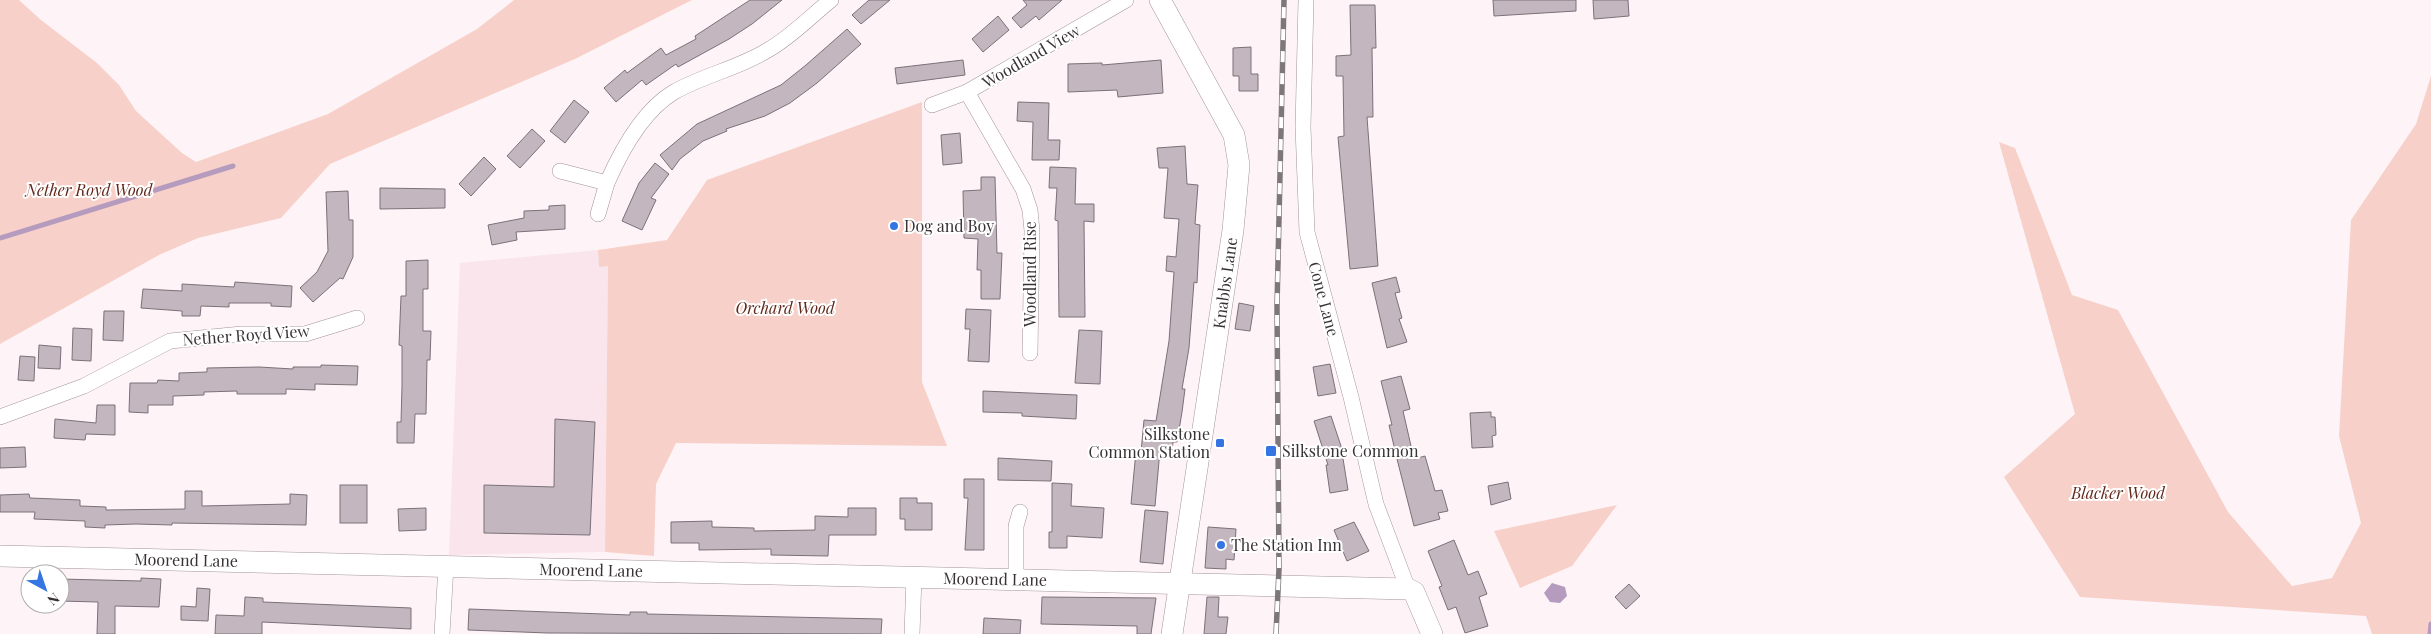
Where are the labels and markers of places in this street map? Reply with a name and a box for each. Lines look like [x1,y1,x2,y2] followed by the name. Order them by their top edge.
[904,215,994,236] place label: Dog and Boy
[888,220,900,232] marker: Dog and Boy
[1089,423,1210,462] place label: Silkstone Common Station
[1214,437,1226,449] marker: Silkstone Common Station
[1282,440,1419,461] place label: Silkstone Common
[1264,444,1278,458] marker: Silkstone Common
[1231,534,1342,555] place label: The Station Inn
[1215,539,1227,551] marker: The Station Inn

